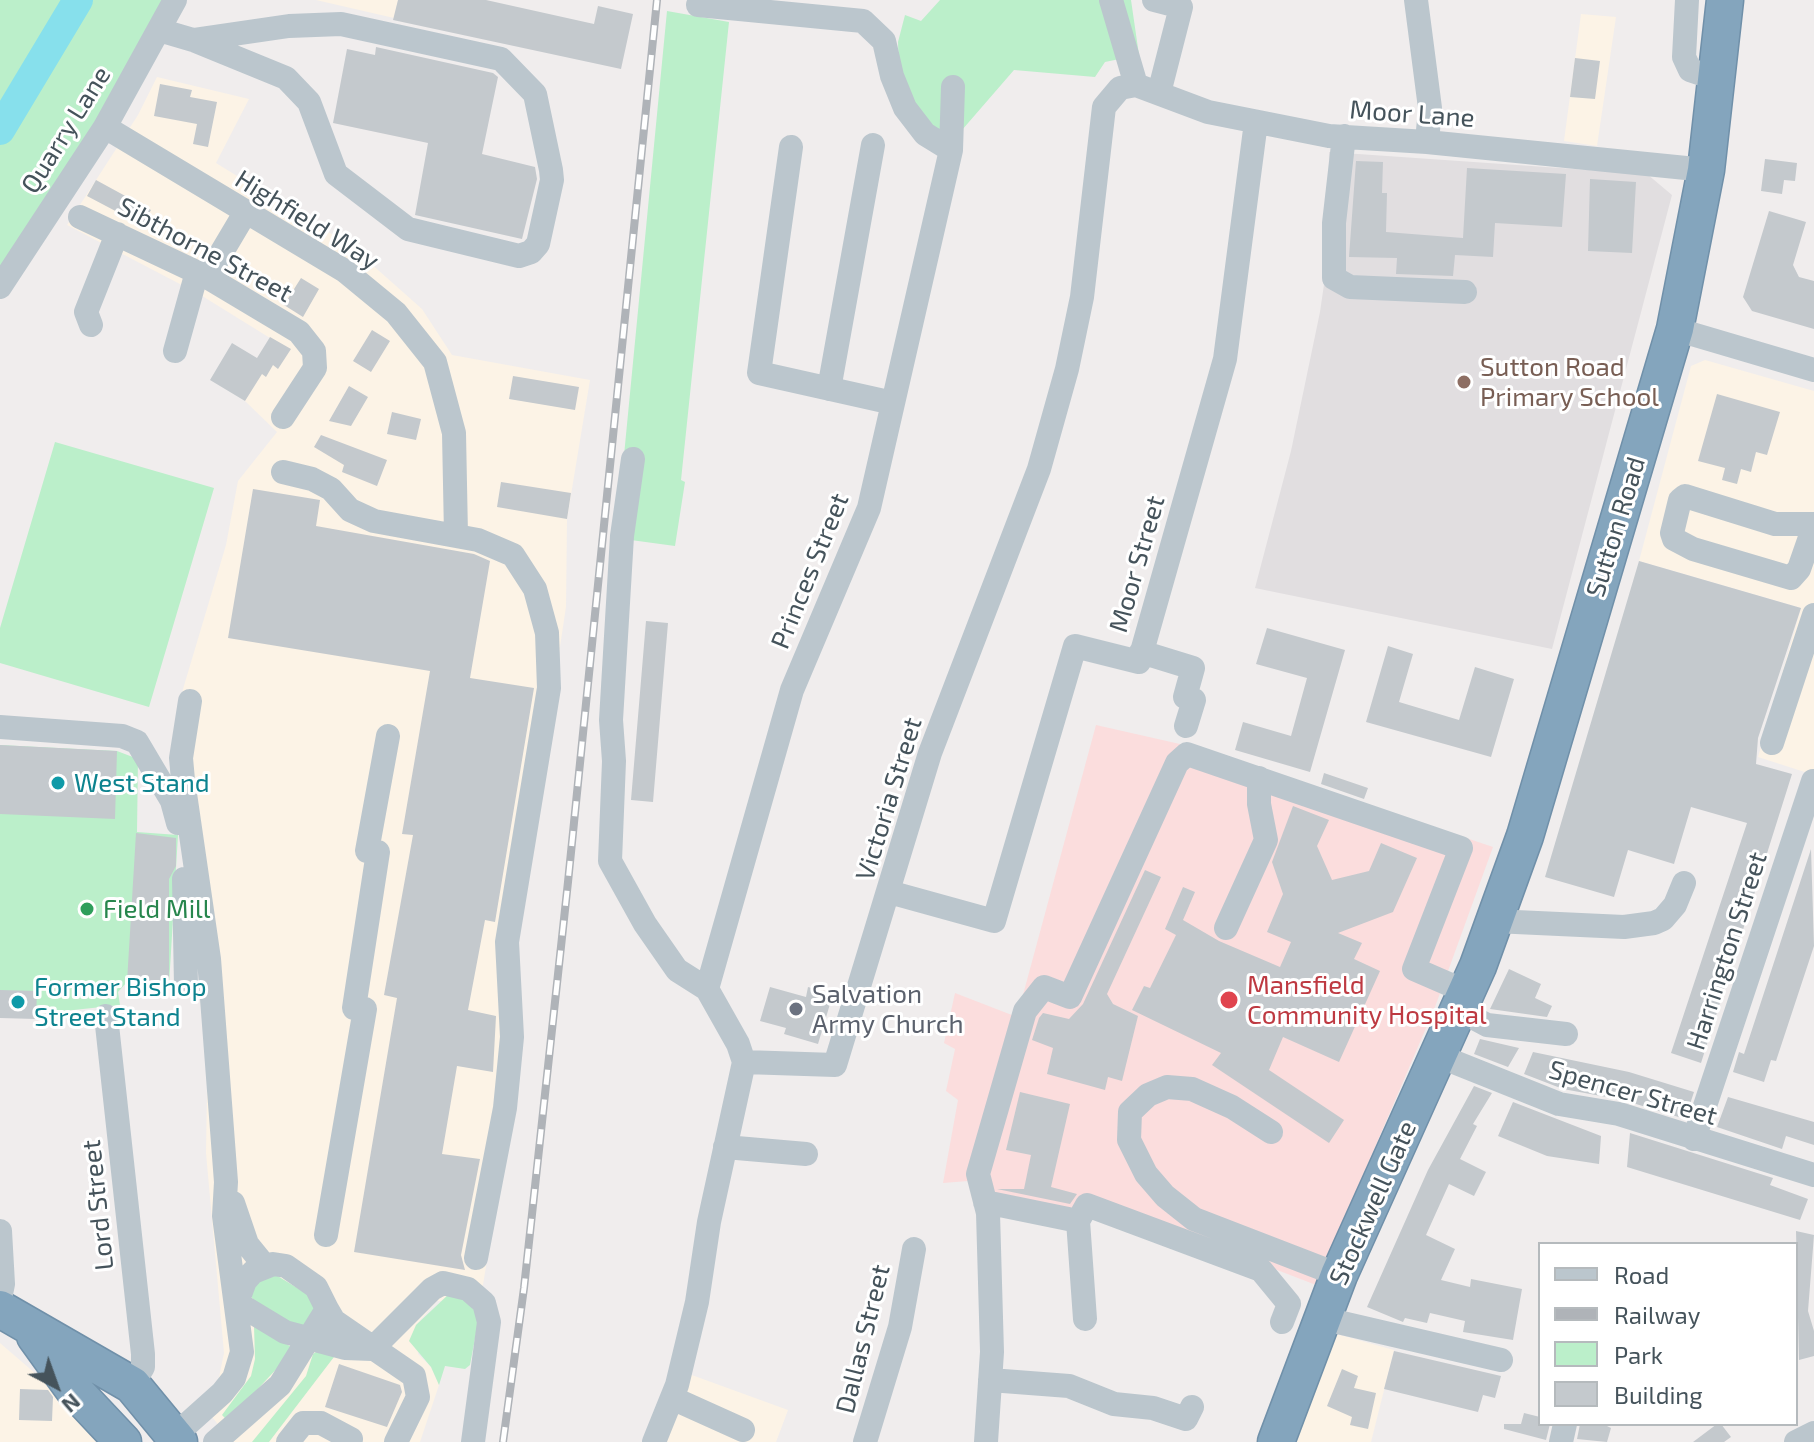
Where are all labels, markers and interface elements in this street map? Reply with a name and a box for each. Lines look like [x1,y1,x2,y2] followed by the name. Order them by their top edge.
[15,61,117,199] street label: Quarry Lane
[1348,94,1476,134] street label: Moor Lane
[229,163,385,277] street label: Highfield Way
[112,191,298,309] street label: Sibthorne Street
[1480,351,1659,412] place label: Sutton Road Primary School
[1455,373,1473,391] marker: Sutton Road Primary School
[1580,453,1652,601] street label: Sutton Road
[765,489,855,653] street label: Princes Street
[1103,492,1171,636] street label: Moor Street
[849,714,929,884] street label: Victoria Street
[74,767,210,799] place label: West Stand
[49,774,67,792] marker: West Stand
[1680,848,1774,1054] street label: Harrington Street
[103,893,211,925] place label: Field Mill
[78,900,96,918] marker: Field Mill
[1247,969,1487,1030] place label: Mansfield Community Hospital
[34,971,206,1032] place label: Former Bishop Street Stand
[812,978,964,1040] place label: Salvation Army Church
[1218,989,1240,1011] marker: Mansfield Community Hospital
[9,993,27,1011] marker: Former Bishop Street Stand
[787,1000,805,1018] marker: Salvation Army Church
[1545,1054,1721,1132] street label: Spencer Street
[1323,1116,1423,1290] street label: Stockwell Gate
[76,1138,120,1272] street label: Lord Street
[1538,1242,1798,1426] legend
[1614,1260,1669,1289] text: Road
[829,1261,897,1417] street label: Dallas Street
[1614,1300,1700,1329] text: Railway
[1614,1340,1663,1369] text: Park
[16,1346,96,1426] north arrow
[1614,1380,1703,1409] text: Building
[57,1389,86,1419] text: N

